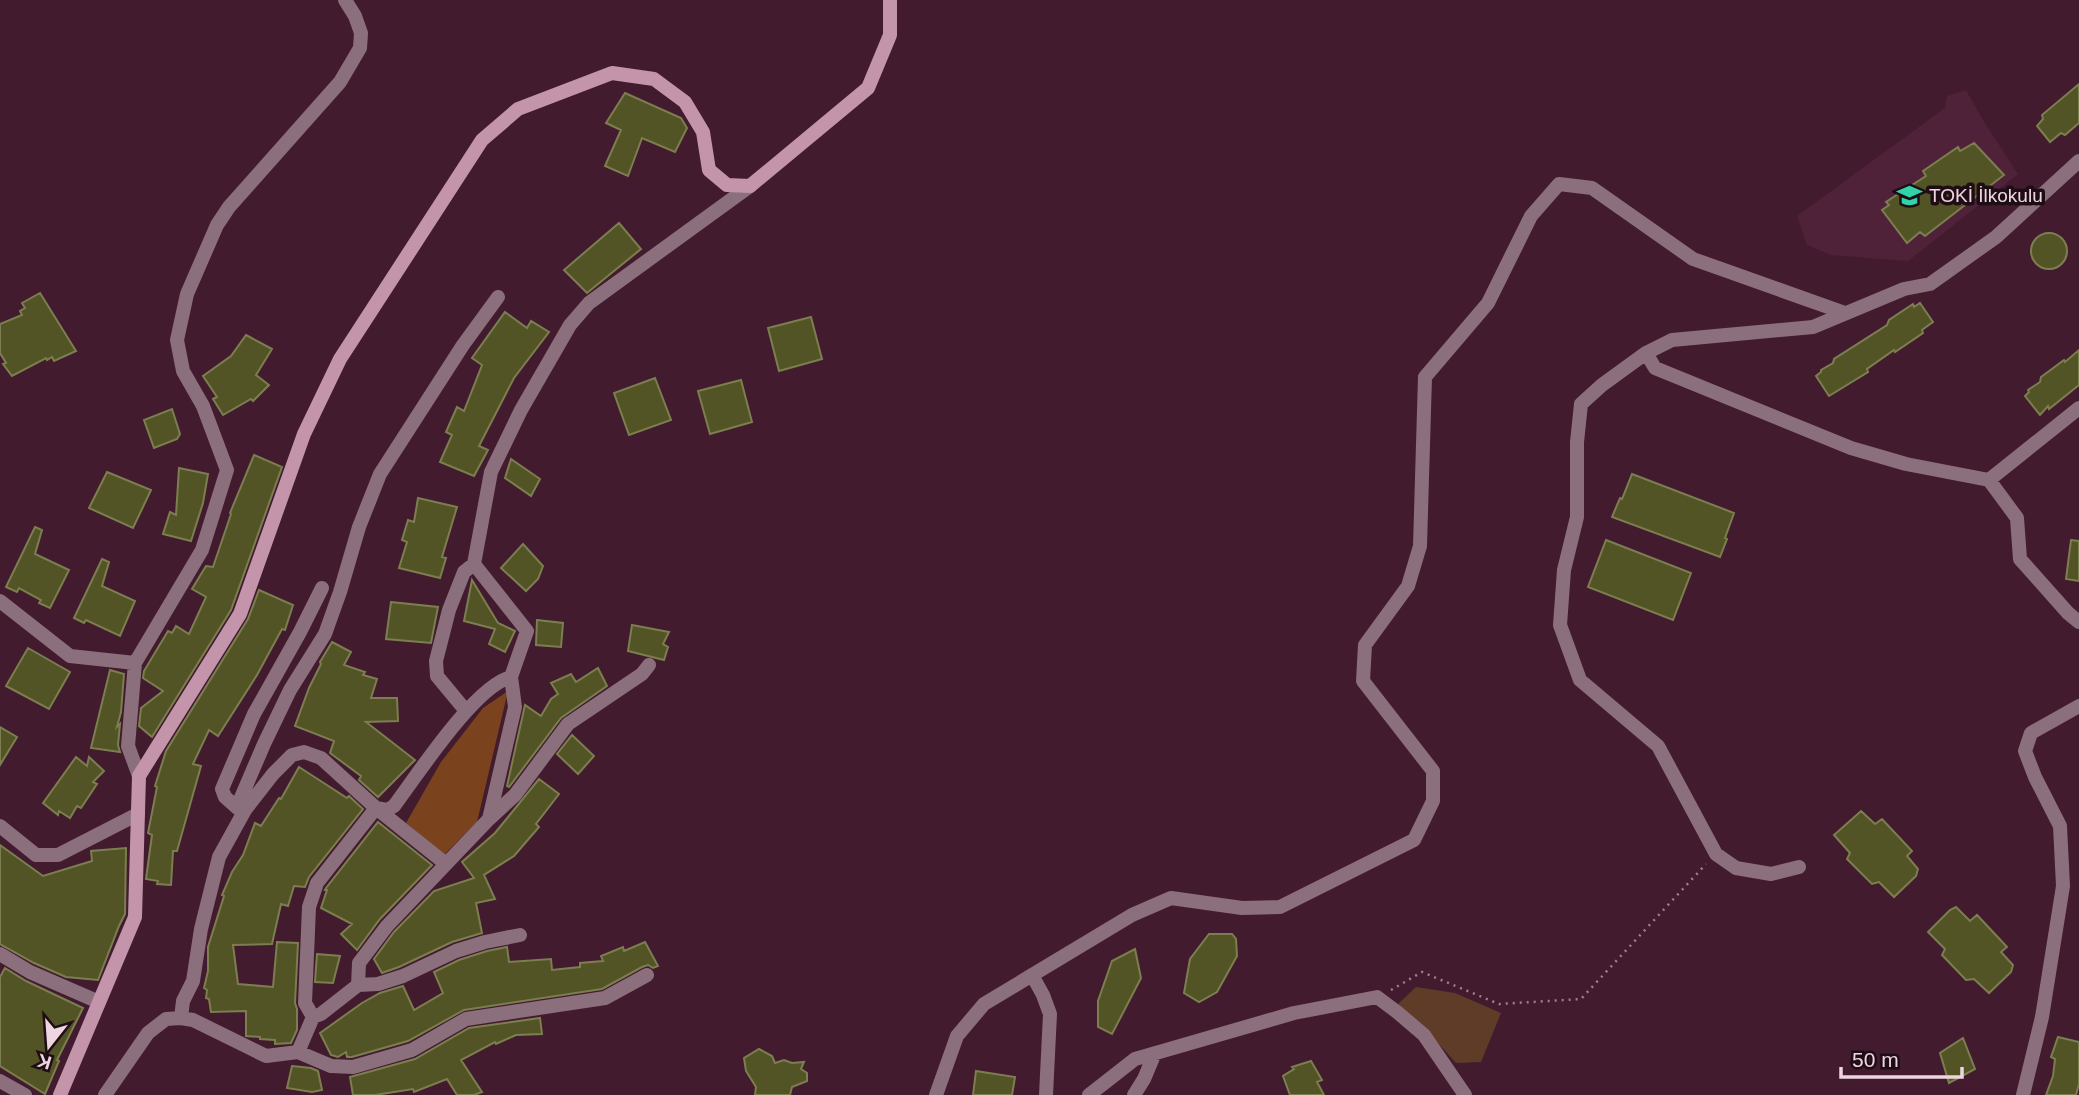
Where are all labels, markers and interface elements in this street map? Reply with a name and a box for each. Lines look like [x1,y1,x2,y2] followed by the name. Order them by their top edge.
[1895,181,1923,209] school or university icon: TOKİ İlkokulu
[1929,185,2043,206] place label: TOKİ İlkokulu
[14,1011,84,1081] north arrow
[1841,1036,1962,1080] scale bar
[1852,1048,1899,1071] text: 50 m
[34,1050,54,1074] text: K

